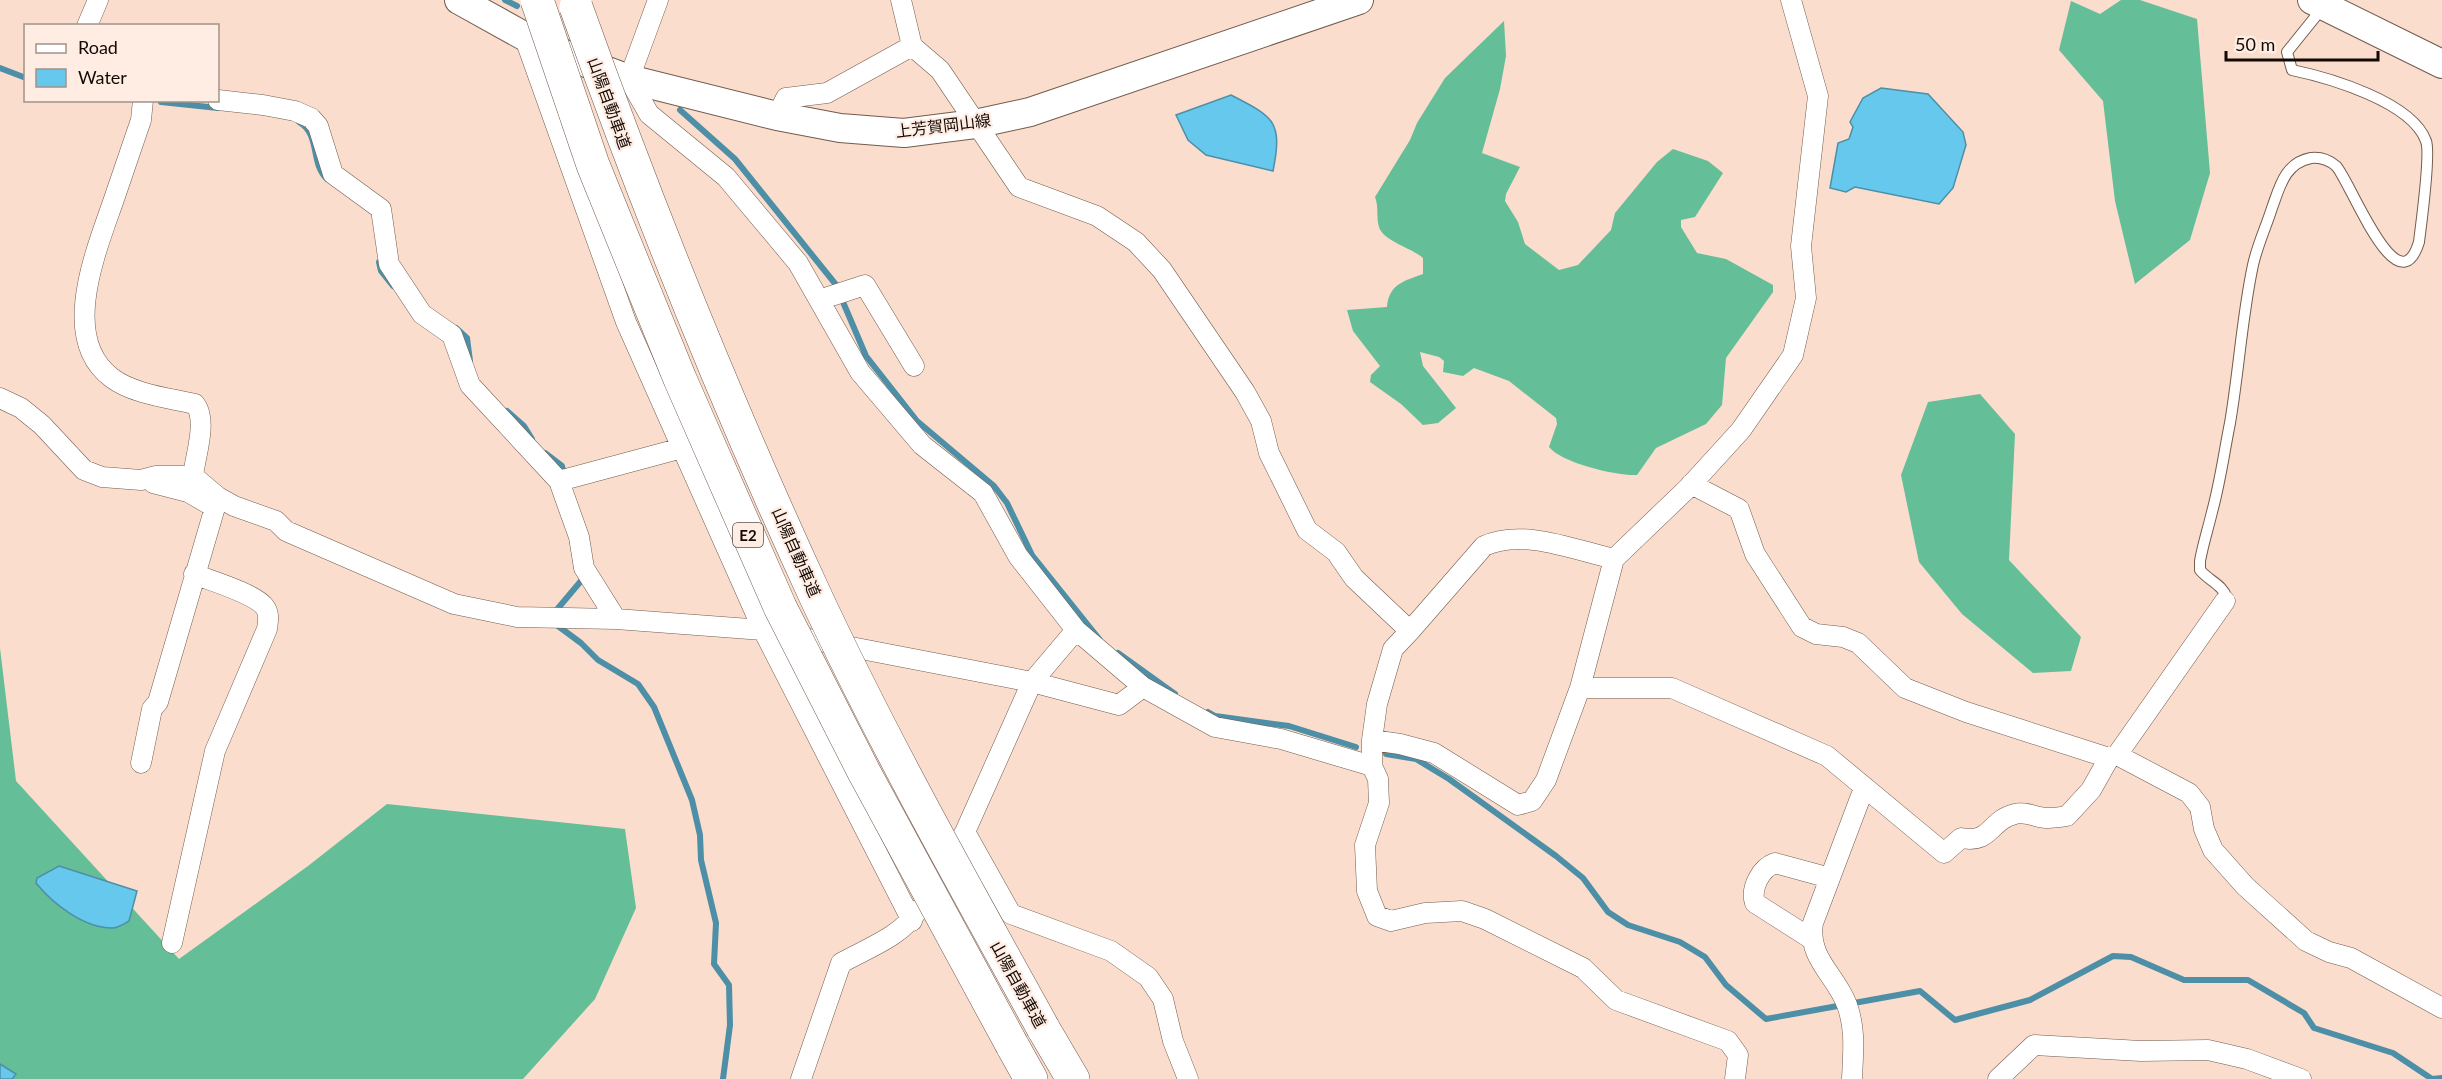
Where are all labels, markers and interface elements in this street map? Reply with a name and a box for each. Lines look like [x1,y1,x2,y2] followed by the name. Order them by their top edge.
[24,24,219,102] legend
[2226,24,2378,62] scale bar
[2235,33,2275,55] text: 50 m
[78,36,118,58] text: Road
[585,55,635,151] street label: 山陽自動車道
[78,66,127,88] text: Water
[894,110,992,140] street label: 上芳賀岡山線
[769,504,825,600] street label: 山陽自動車道
[733,523,763,547] road number: E2
[987,937,1051,1031] street label: 山陽自動車道

